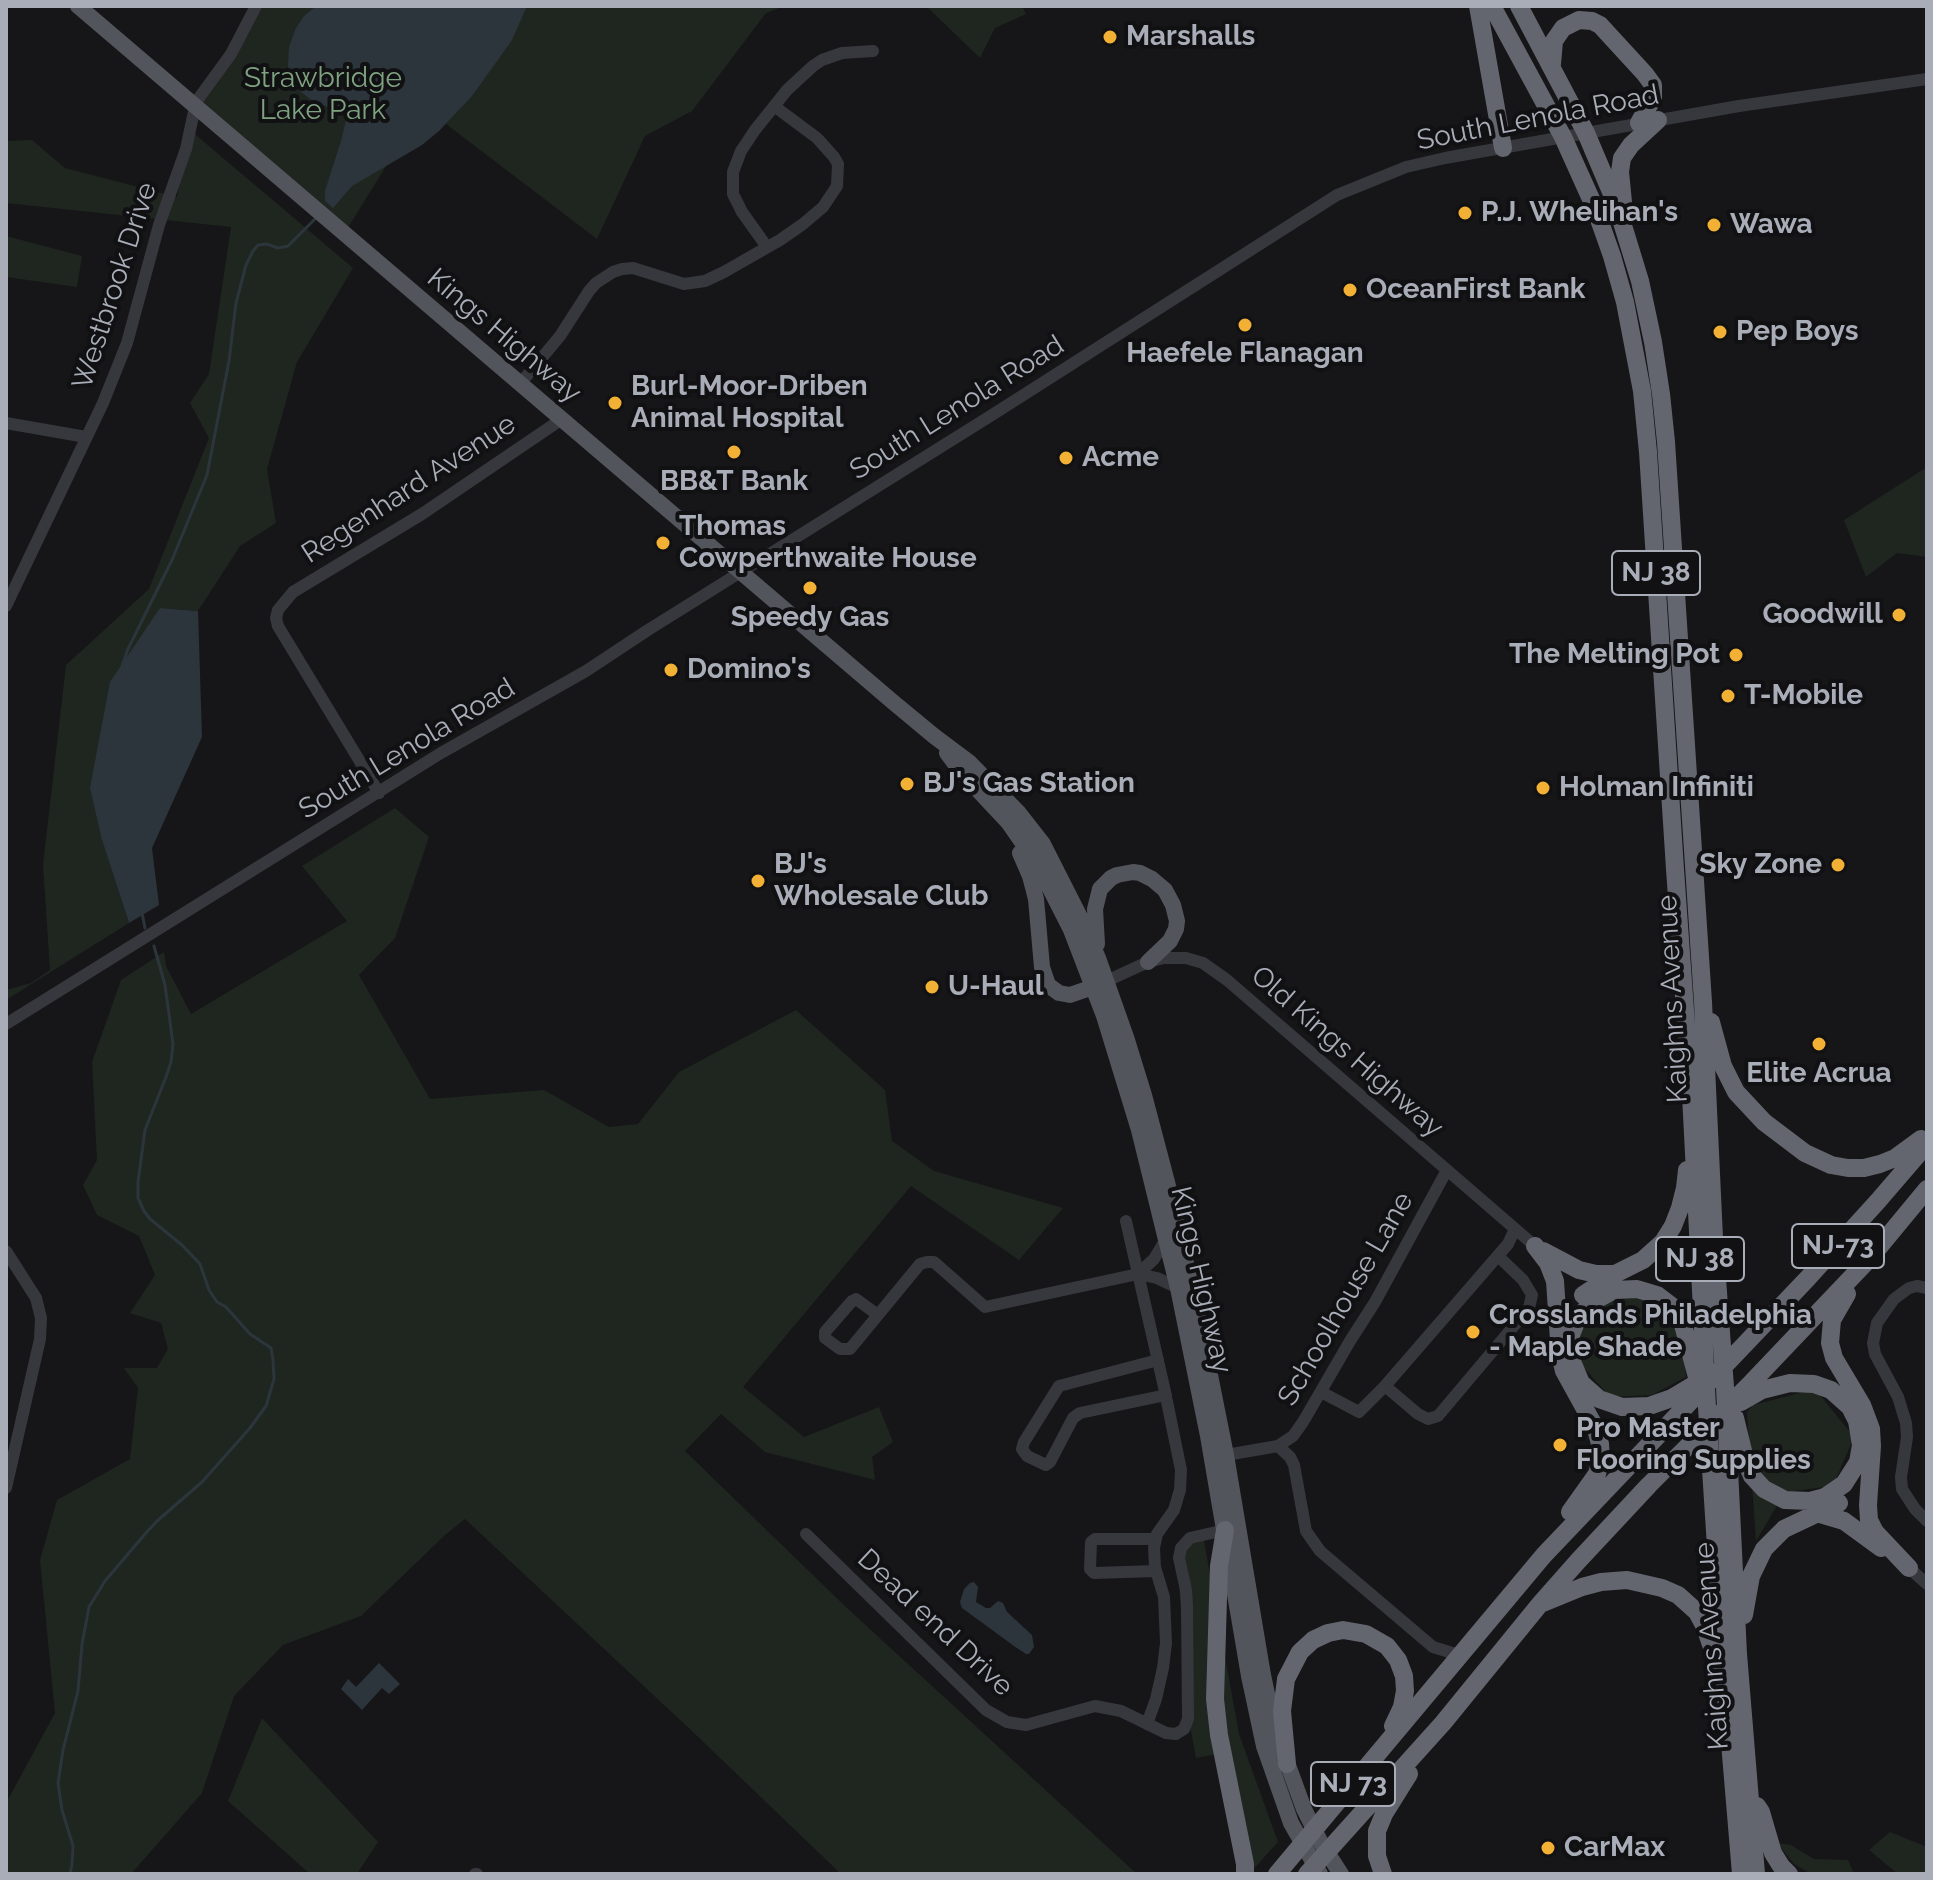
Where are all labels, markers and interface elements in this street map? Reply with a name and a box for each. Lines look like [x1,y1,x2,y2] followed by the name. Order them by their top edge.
[1126,20,1255,54] place label: Marshalls
[1101,28,1119,46] marker: Marshalls
[244,62,402,128] park label: Strawbridge Lake Park
[1414,78,1662,158] street label: South Lenola Road
[66,178,164,394] street label: Westbrook Drive
[1481,196,1678,230] place label: P.J. Whelihan's
[1456,204,1474,222] marker: P.J. Whelihan's
[1730,208,1813,242] place label: Wawa
[1705,216,1723,234] marker: Wawa
[420,262,588,410] street label: Kings Highway
[1366,273,1585,307] place label: OceanFirst Bank
[1341,281,1359,299] marker: OceanFirst Bank
[1736,315,1859,349] place label: Pep Boys
[1236,316,1254,334] marker: Haefele Flanagan
[1711,323,1729,341] marker: Pep Boys
[844,329,1070,487] street label: South Lenola Road
[1126,337,1364,371] place label: Haefele Flanagan
[631,370,868,436] place label: Burl-Moor-Driben Animal Hospital
[606,394,624,412] marker: Burl-Moor-Driben Animal Hospital
[296,407,522,571] street label: Regenhard Avenue
[1082,441,1159,475] place label: Acme
[725,443,743,461] marker: BB&T Bank
[1057,449,1075,467] marker: Acme
[660,465,808,499] place label: BB&T Bank
[679,510,977,576] place label: Thomas Cowperthwaite House
[654,534,672,552] marker: Thomas Cowperthwaite House
[1612,551,1700,595] road number: NJ 38
[801,579,819,597] marker: Speedy Gas
[1762,598,1883,632] place label: Goodwill
[731,601,889,635] place label: Speedy Gas
[1890,606,1908,624] marker: Goodwill
[1509,638,1720,672] place label: The Melting Pot
[1727,646,1745,664] marker: The Melting Pot
[687,653,811,687] place label: Domino's
[662,661,680,679] marker: Domino's
[293,671,521,827] street label: South Lenola Road
[1744,679,1863,713] place label: T-Mobile
[1719,687,1737,705] marker: T-Mobile
[923,767,1135,801] place label: BJ's Gas Station
[1559,771,1754,805] place label: Holman Infiniti
[898,775,916,793] marker: BJ's Gas Station
[1534,779,1552,797] marker: Holman Infiniti
[774,848,988,914] place label: BJ's Wholesale Club
[1699,848,1822,882] place label: Sky Zone
[1829,856,1847,874] marker: Sky Zone
[749,872,767,890] marker: BJ's Wholesale Club
[1651,894,1695,1104] street label: Kaighns Avenue
[1244,959,1450,1145] street label: Old Kings Highway
[948,970,1044,1004] place label: U-Haul
[923,978,941,996] marker: U-Haul
[1810,1035,1828,1053] marker: Elite Acrua
[1746,1057,1892,1091] place label: Elite Acrua
[1163,1183,1239,1377] street label: Kings Highway
[1271,1186,1421,1412] street label: Schoolhouse Lane
[1792,1224,1884,1268] road number: NJ-73
[1656,1237,1744,1281] road number: NJ 38
[1489,1299,1812,1365] place label: Crosslands Philadelphia - Maple Shade
[1464,1323,1482,1341] marker: Crosslands Philadelphia - Maple Shade
[1576,1412,1811,1478] place label: Pro Master Flooring Supplies
[1551,1436,1569,1454] marker: Pro Master Flooring Supplies
[1688,1541,1736,1751] street label: Kaighns Avenue
[850,1542,1020,1704] street label: Dead end Drive
[1311,1762,1395,1806] road number: NJ 73
[1564,1831,1665,1865] place label: CarMax
[1539,1839,1557,1857] marker: CarMax

